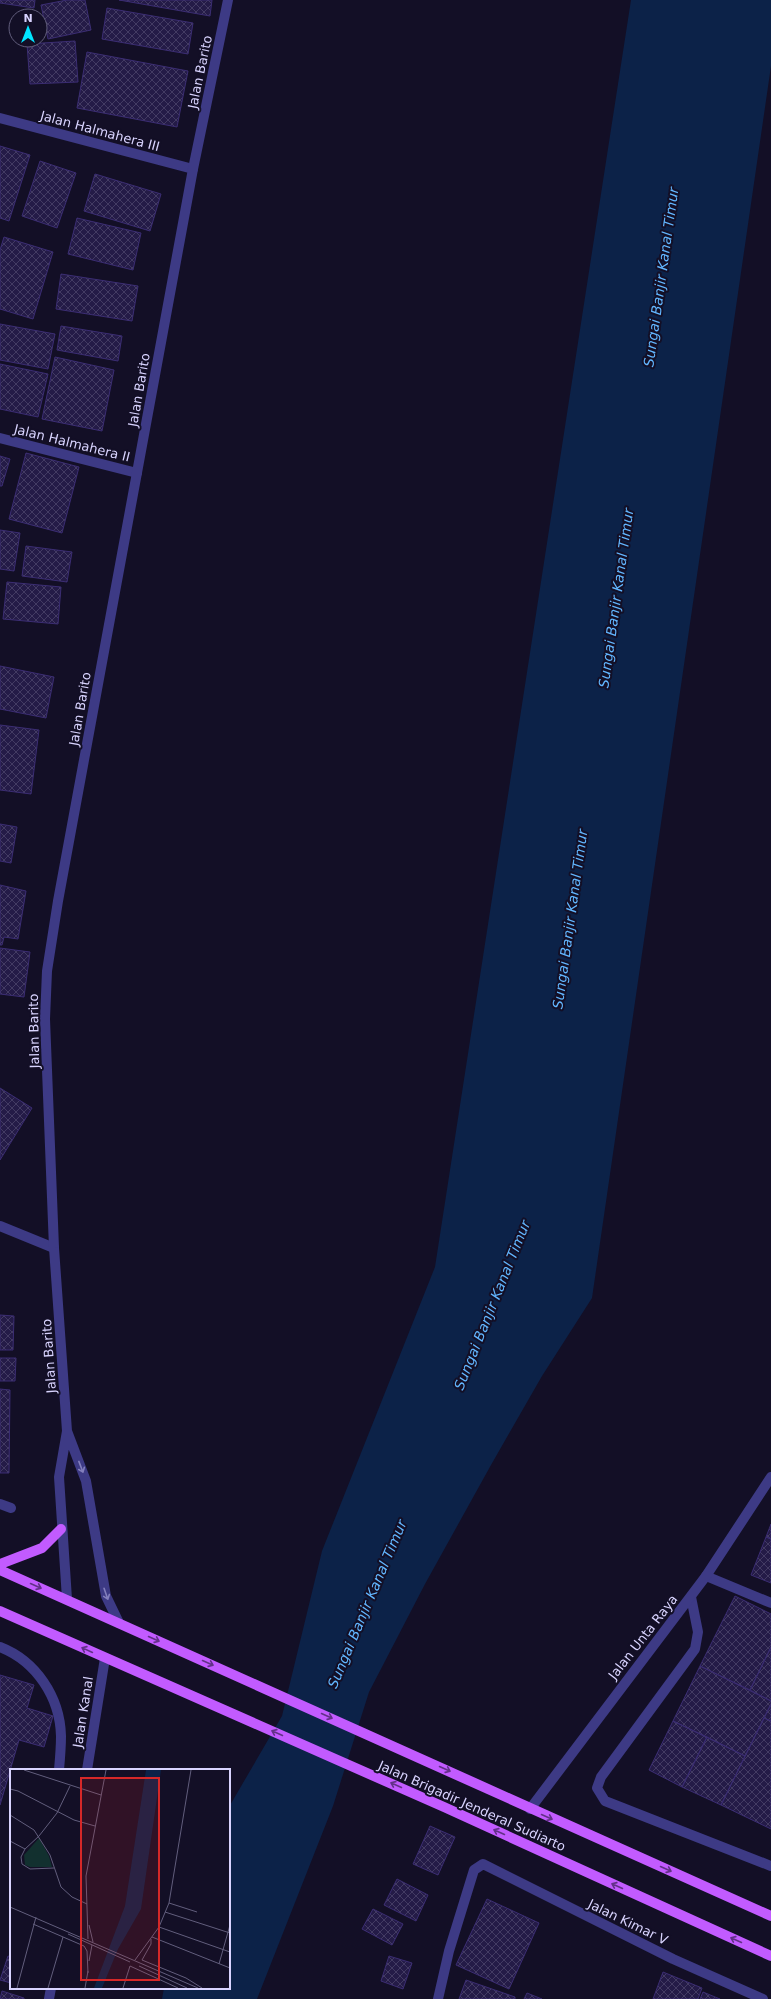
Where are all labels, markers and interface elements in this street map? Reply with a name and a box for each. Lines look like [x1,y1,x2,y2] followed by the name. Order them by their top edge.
[8,8,48,48] north arrow
[23,12,33,25] text: N
[185,34,215,111] street label: Jalan Barito
[38,108,161,154] street label: Jalan Halmahera III
[640,185,682,368] water label: Sungai Banjir Kanal Timur
[125,352,153,429] street label: Jalan Barito
[11,421,132,465] street label: Jalan Halmahera II
[595,506,637,689] water label: Sungai Banjir Kanal Timur
[66,671,94,748] street label: Jalan Barito
[549,827,591,1010] water label: Sungai Banjir Kanal Timur
[26,994,42,1069] street label: Jalan Barito
[451,1217,534,1392] water label: Sungai Banjir Kanal Timur
[39,1318,59,1395] street label: Jalan Barito
[78,1461,86,1473] one-way arrow
[324,1516,410,1691] water label: Sungai Banjir Kanal Timur
[29,1583,41,1590] one-way arrow
[103,1588,110,1601] one-way arrow
[605,1592,681,1683] street label: Jalan Unta Raya
[148,1636,160,1643] one-way arrow
[81,1646,93,1653] one-way arrow
[202,1660,214,1667] one-way arrow
[70,1675,96,1750] street label: Jalan Kanal
[320,1713,332,1720] one-way arrow
[271,1729,283,1736] one-way arrow
[375,1757,568,1854] street label: Jalan Brigadir Jenderal Sudiarto
[439,1766,451,1773] one-way arrow
[10,1769,230,1989] inset map
[390,1781,402,1789] one-way arrow
[541,1813,553,1821] one-way arrow
[493,1828,505,1835] one-way arrow
[660,1866,672,1874] one-way arrow
[612,1882,624,1889] one-way arrow
[585,1896,670,1948] street label: Jalan Kimar V
[730,1935,742,1943] one-way arrow

